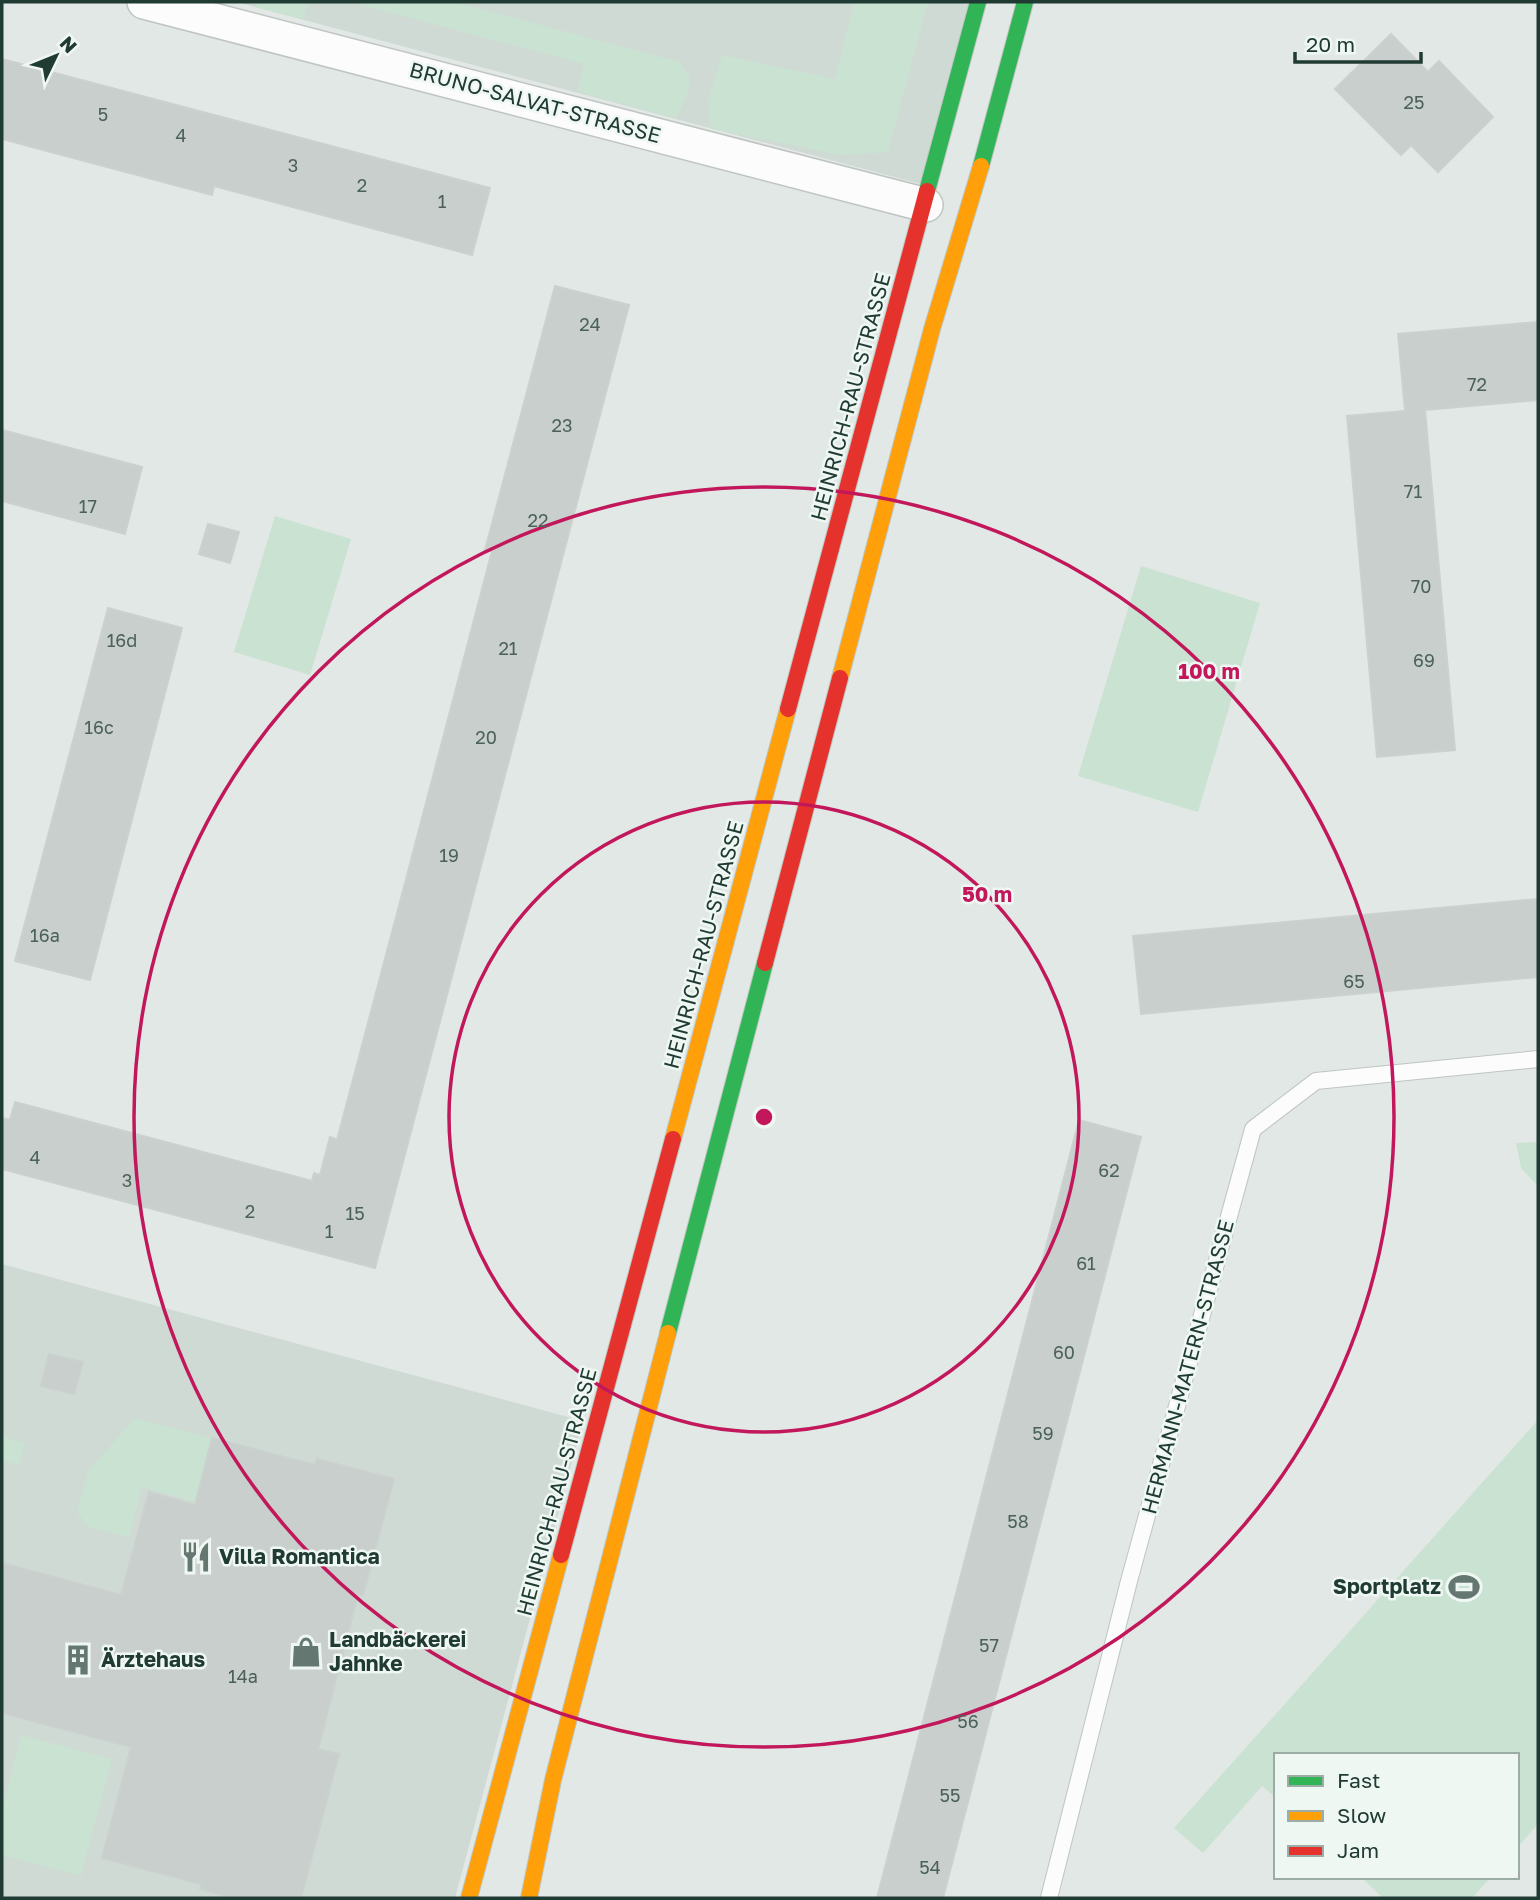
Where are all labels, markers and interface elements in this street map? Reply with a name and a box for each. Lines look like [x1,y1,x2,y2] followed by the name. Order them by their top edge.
[21,21,91,91] north arrow
[1295,21,1421,65] scale bar
[55,31,82,57] text: N
[1306,31,1355,57] text: 20 m
[407,56,664,148] street label: BRUNO-SALVAT-STRASSE
[1404,91,1424,113] house number: 25
[98,103,108,125] house number: 5
[176,124,187,146] house number: 4
[288,154,298,176] house number: 3
[357,174,367,196] house number: 2
[438,190,447,212] house number: 1
[804,270,896,524] street label: HEINRICH-RAU-STRASSE
[579,313,601,335] house number: 24
[1467,373,1487,395] house number: 72
[552,414,572,436] house number: 23
[1404,480,1422,502] house number: 71
[79,495,97,517] house number: 17
[528,509,548,531] house number: 22
[1411,575,1431,597] house number: 70
[107,629,137,651] house number: 16d
[498,637,518,659] house number: 21
[1413,649,1435,671] house number: 69
[1178,658,1240,684] text: 100 m
[84,716,114,738] house number: 16c
[475,726,497,748] house number: 20
[657,818,749,1072] street label: HEINRICH-RAU-STRASSE
[439,844,459,866] house number: 19
[962,881,1012,907] text: 50 m
[30,924,60,946] house number: 16a
[1343,970,1365,992] house number: 65
[752,1105,776,1129] centre of rings
[30,1146,41,1168] house number: 4
[1098,1159,1120,1181] house number: 62
[122,1169,132,1191] house number: 3
[245,1200,255,1222] house number: 2
[345,1202,365,1224] house number: 15
[1135,1217,1239,1517] street label: HERMANN-MATERN-STRASSE
[325,1220,334,1242] house number: 1
[1076,1252,1096,1274] house number: 61
[1053,1341,1075,1363] house number: 60
[510,1365,602,1619] street label: HEINRICH-RAU-STRASSE
[1032,1422,1054,1444] house number: 59
[1007,1510,1029,1532] house number: 58
[179,1540,213,1574] restaurant icon: Villa Romantica
[219,1543,380,1569] place label: Villa Romantica
[1447,1570,1481,1604] sports icon: Sportplatz
[1333,1573,1441,1599] place label: Sportplatz
[329,1626,466,1676] place label: Landbäckerei Jahnke
[979,1634,999,1656] house number: 57
[289,1635,323,1669] shop icon: Landbäckerei Jahnke
[61,1643,95,1677] building icon: Ärztehaus
[101,1646,206,1672] place label: Ärztehaus
[228,1665,258,1687] house number: 14a
[957,1710,979,1732] house number: 56
[1274,1753,1519,1879] legend
[1337,1767,1380,1793] text: Fast
[940,1784,960,1806] house number: 55
[1337,1802,1386,1828] text: Slow
[1337,1837,1379,1863] text: Jam
[919,1856,941,1878] house number: 54

